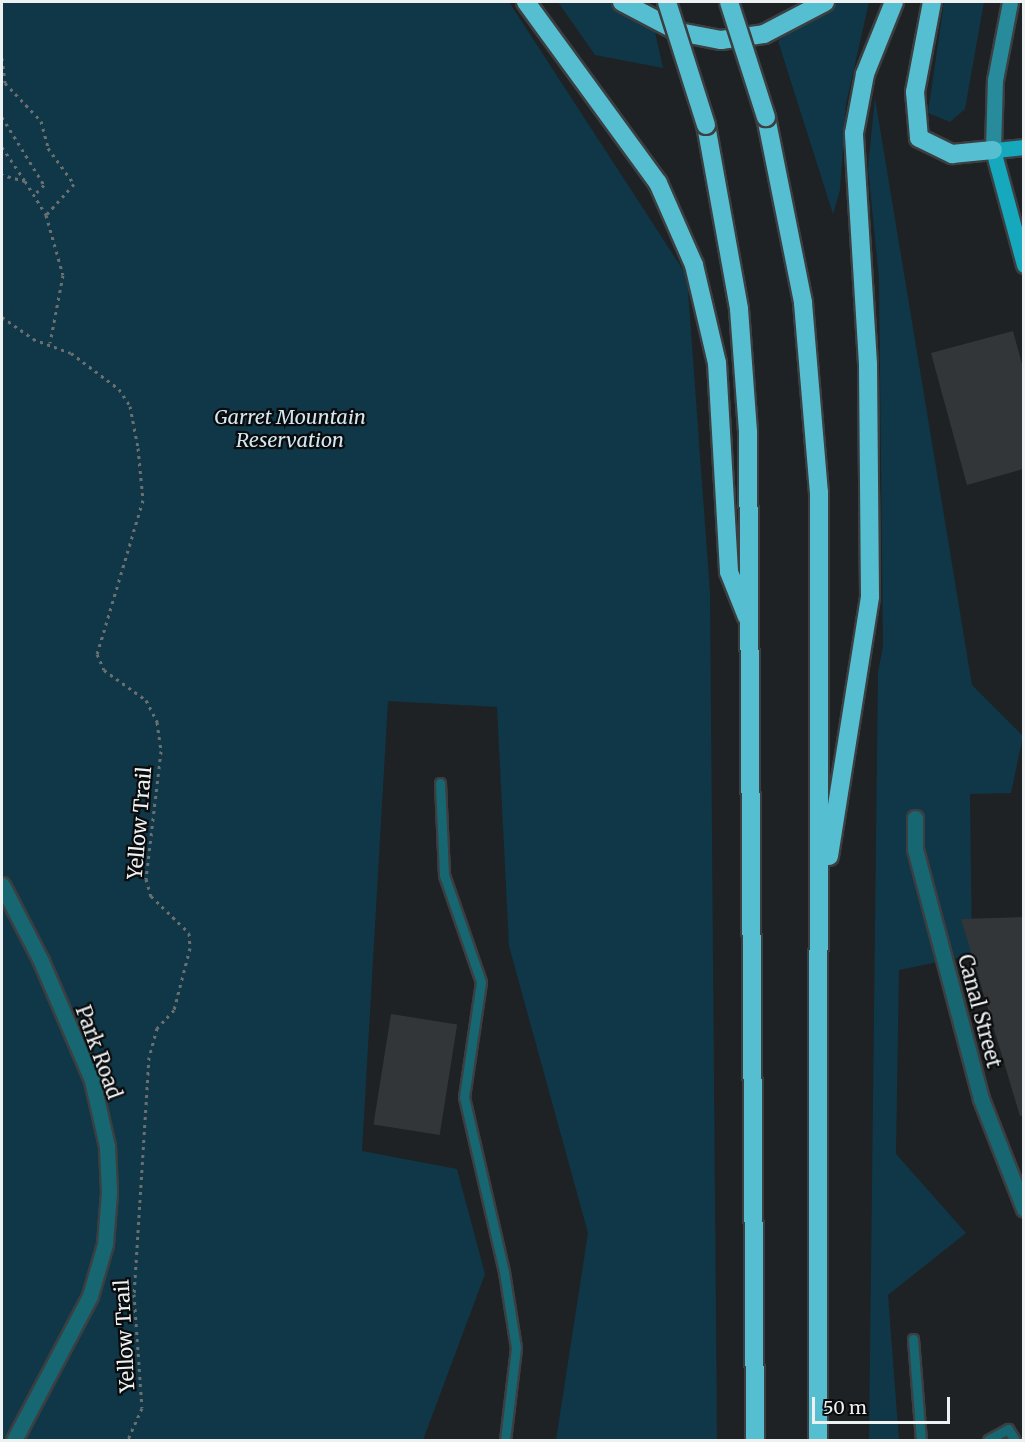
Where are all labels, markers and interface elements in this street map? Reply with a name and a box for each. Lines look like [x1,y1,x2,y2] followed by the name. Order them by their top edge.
[214,405,366,452] park label: Garret Mountain Reservation
[122,766,156,880] street label: Yellow Trail
[953,952,1007,1070] street label: Canal Street
[71,1002,127,1102] street label: Park Road
[109,1279,139,1393] street label: Yellow Trail
[815,1385,953,1423] scale bar
[823,1396,867,1419] text: 50 m

